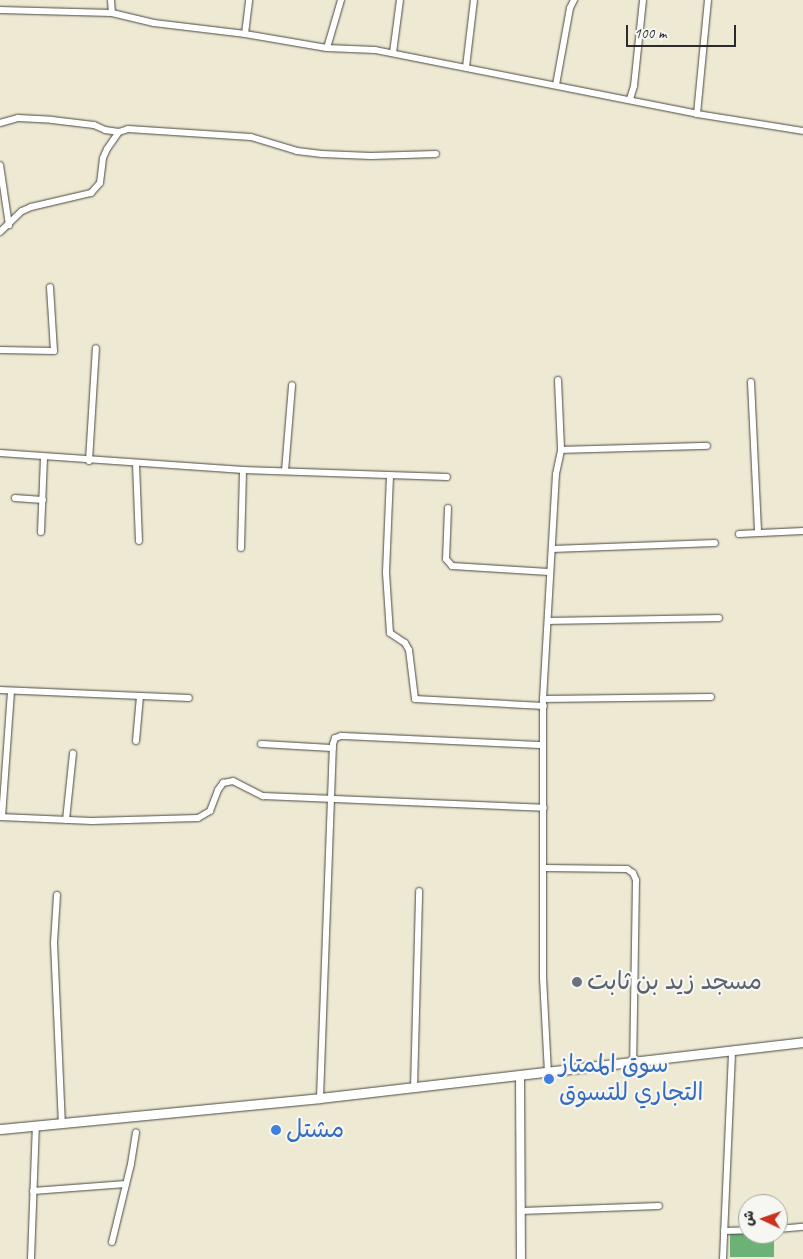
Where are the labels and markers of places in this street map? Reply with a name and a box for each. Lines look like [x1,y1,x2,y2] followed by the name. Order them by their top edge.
[587,968,762,996] place label: مسجد زيد بن ثابت
[571,976,583,988] marker: مسجد زيد بن ثابت
[559,1051,704,1107] place label: سوق الممتاز التجاري للتسوق
[543,1073,555,1085] marker: سوق الممتاز التجاري للتسوق
[286,1116,344,1144] place label: مشتل
[270,1124,282,1136] marker: مشتل

